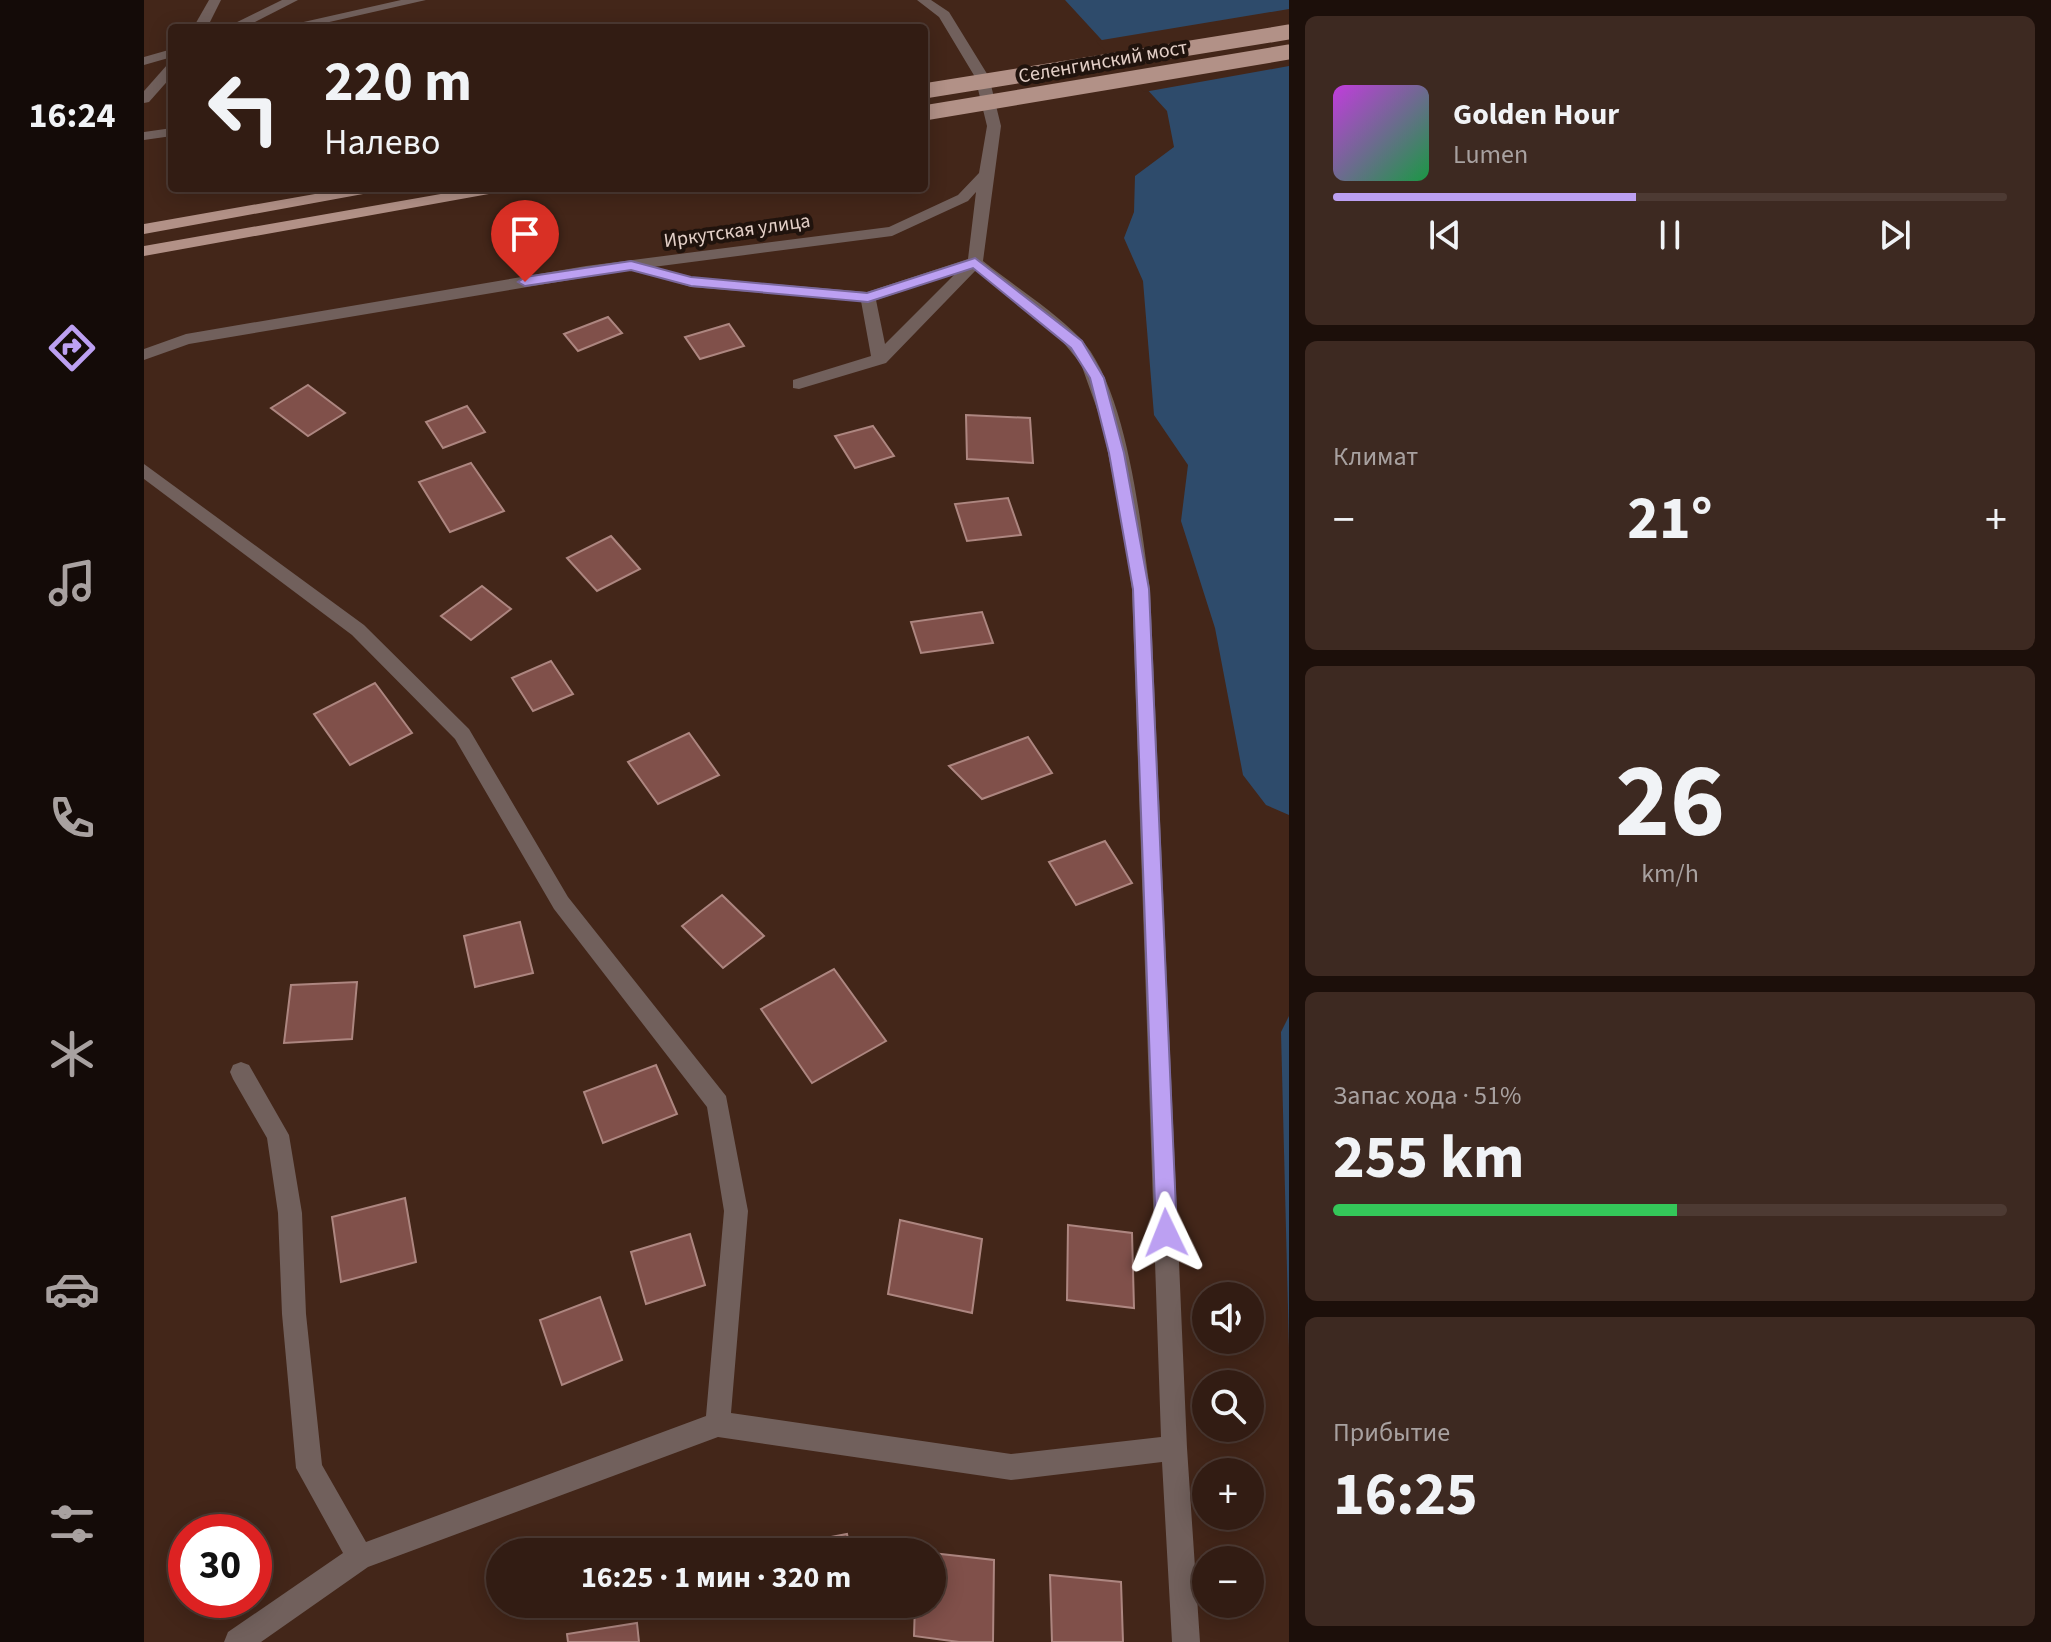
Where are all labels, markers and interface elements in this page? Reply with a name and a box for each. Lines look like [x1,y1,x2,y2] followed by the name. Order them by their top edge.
[1016,33,1190,91] street label: Селенгинский мост
[324,43,472,122] text: 220 m
[192,56,296,160] icon: left
[29,90,115,141] text: 16:24
[1453,93,1619,136] text: Golden Hour
[324,117,440,168] text: Налево
[1453,136,1528,173] text: Lumen
[491,200,559,282] pin
[662,207,812,255] street label: Иркутская улица
[503,212,547,256] icon: arrive
[1423,213,1467,257] icon: previous
[1648,213,1692,257] icon: pause
[1873,213,1917,257] icon: next
[44,320,100,376] icon: directions
[1333,438,1418,475] text: Климат
[1627,477,1713,562] text: 21°
[1333,489,1355,552] text: −
[1985,489,2007,552] text: +
[44,555,100,611] icon: music
[1615,729,1725,877] text: 26
[44,790,100,846] icon: phone
[1641,855,1699,892] text: km/h
[44,1026,100,1082] icon: climate
[1333,1077,1521,1114] text: Запас хода · 51%
[1333,1116,1524,1201] text: 255 km
[1124,1191,1208,1275] position arrow
[44,1261,100,1317] icon: car
[1192,1282,1264,1618] map controls
[1192,1282,1264,1354] button: sound
[1192,1370,1264,1442] button: search
[1333,1414,1450,1451] text: Прибытие
[1333,1453,1478,1538] text: 16:25
[1192,1458,1264,1530] button: +
[44,1496,100,1552] icon: filters
[168,1514,272,1618] speed limit sign: 30
[1192,1546,1264,1618] button: −
[581,1556,851,1599] text: 16:25 · 1 мин · 320 m

